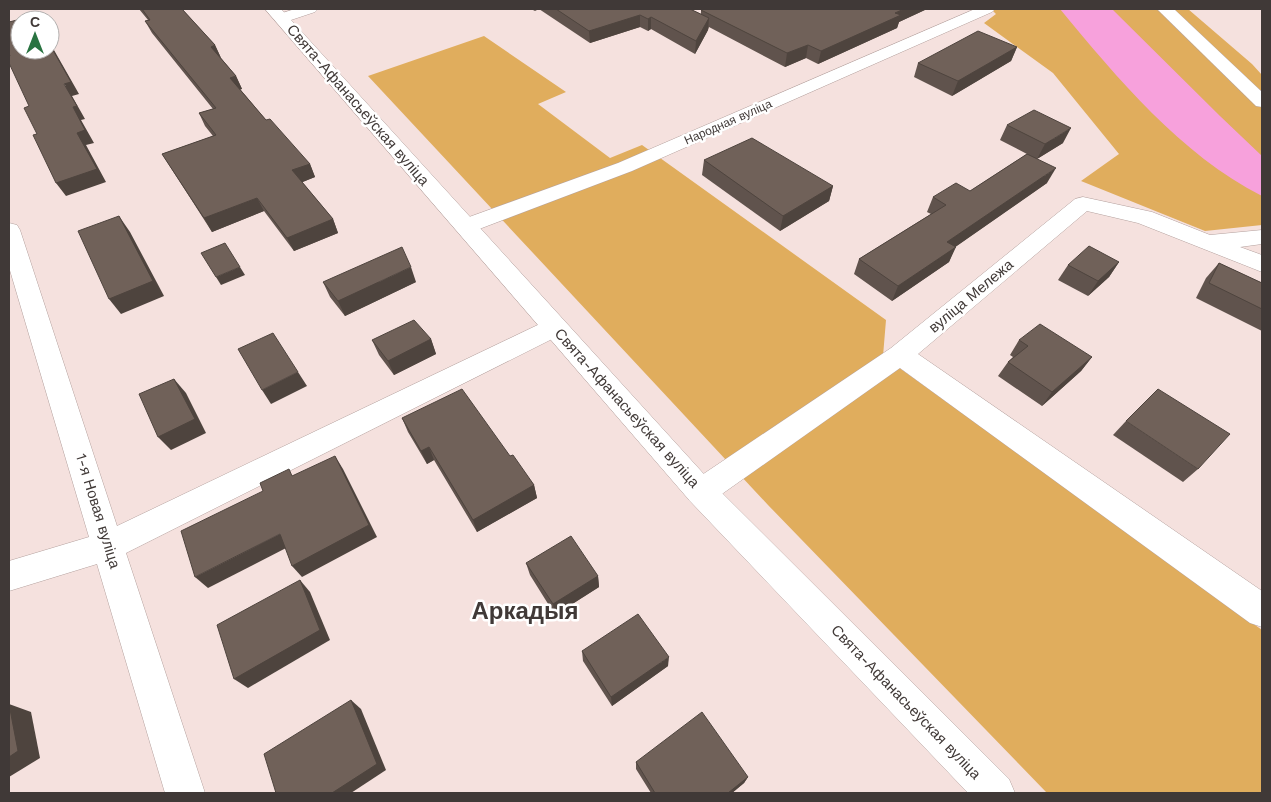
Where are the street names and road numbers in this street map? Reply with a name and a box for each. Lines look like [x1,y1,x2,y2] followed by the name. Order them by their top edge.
[283,21,433,190] street label: Свята-Афанасьеўская вуліца
[682,96,774,148] street label: Народная вуліца
[925,255,1017,337] street label: вуліца Мележа
[551,325,704,492] street label: Свята-Афанасьеўская вуліца
[72,451,124,571] street label: 1-я Новая вуліца
[827,621,985,783] street label: Свята-Афанасьеўская вуліца

